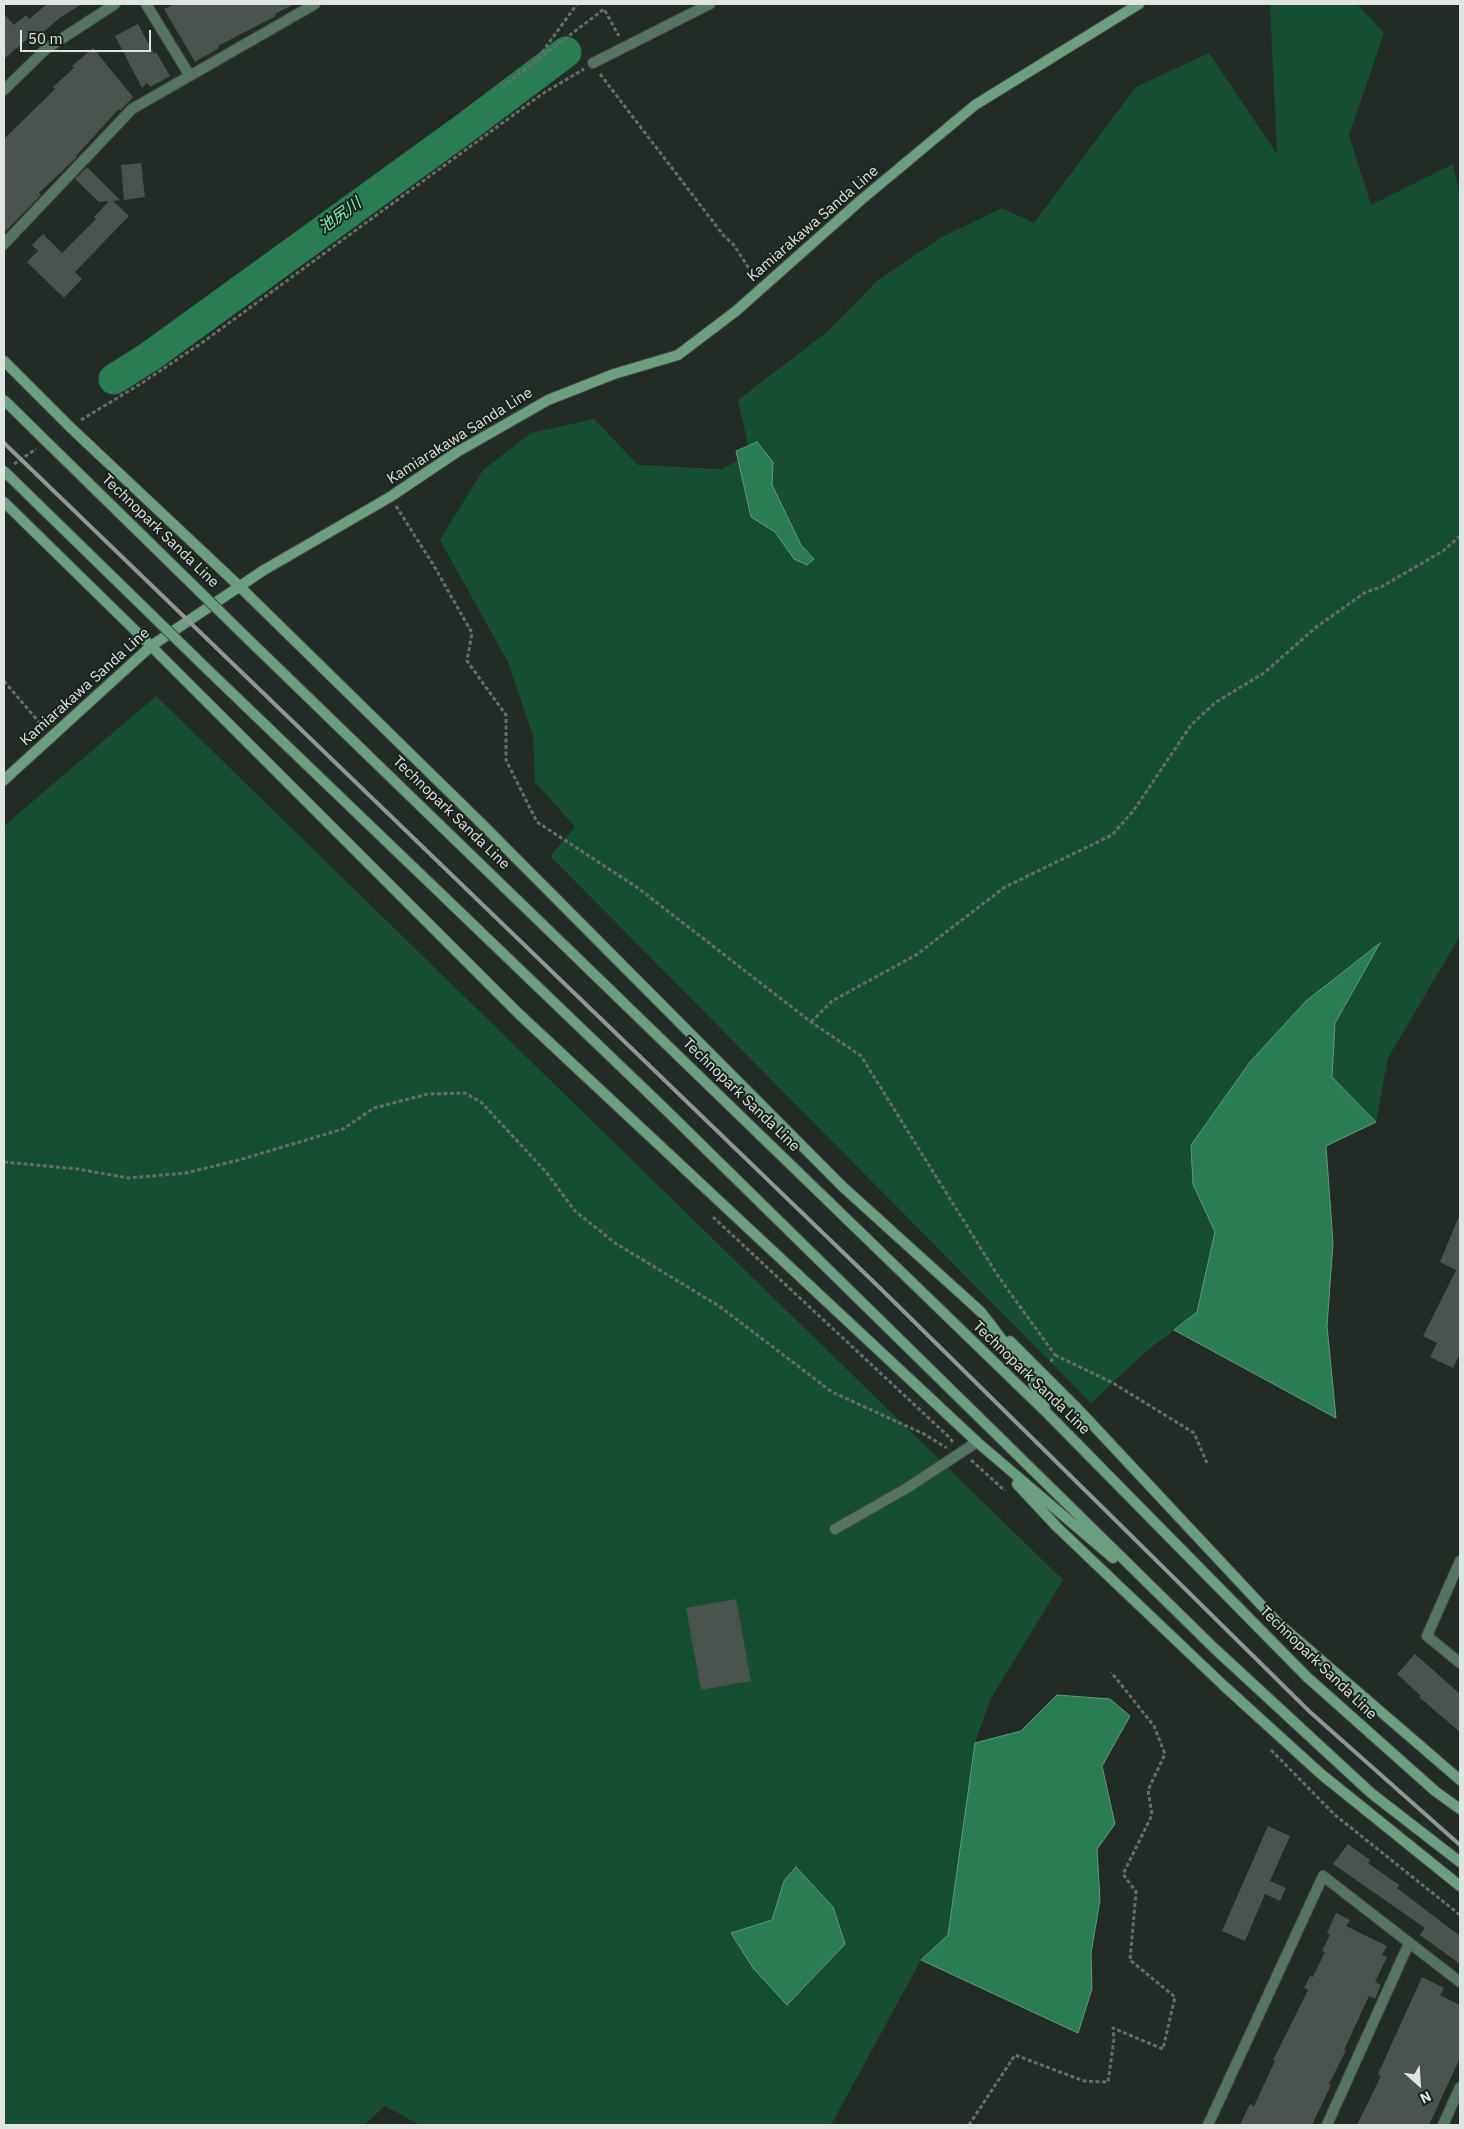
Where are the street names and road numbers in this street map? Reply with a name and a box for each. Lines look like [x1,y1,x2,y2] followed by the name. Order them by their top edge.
[744,162,882,286] street label: Kamiarakawa Sanda Line
[384,384,536,488] street label: Kamiarakawa Sanda Line
[98,470,222,592] street label: Technopark Sanda Line
[17,624,153,750] street label: Kamiarakawa Sanda Line
[389,752,513,874] street label: Technopark Sanda Line
[679,1034,803,1156] street label: Technopark Sanda Line
[969,1317,1093,1439] street label: Technopark Sanda Line
[1256,1602,1380,1724] street label: Technopark Sanda Line

